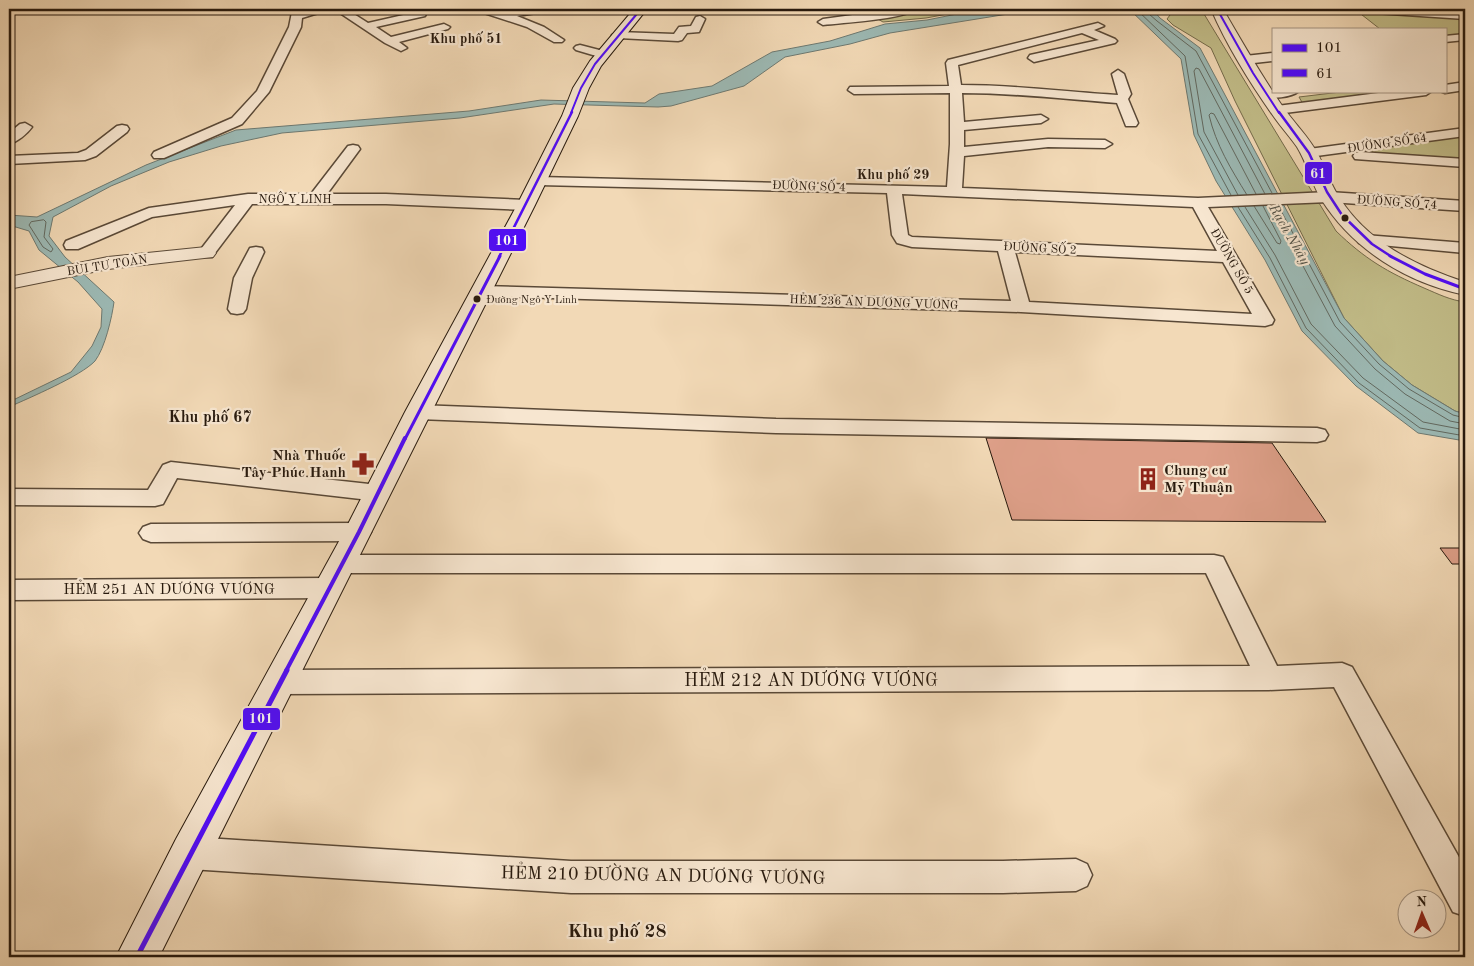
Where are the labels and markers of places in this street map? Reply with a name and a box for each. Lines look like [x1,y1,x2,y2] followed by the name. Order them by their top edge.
[1340,213,1350,223] unlabelled marker
[472,294,482,304] marker: Đường Ngô Y Linh
[486,295,577,306] place label: Đường Ngô Y Linh
[241,448,346,481] place label: Nhà Thuốc Tây Phúc Hanh
[350,451,376,477] pharmacy icon: Nhà Thuốc Tây Phúc Hanh
[1164,464,1233,496] place label: Chung cư Mỹ Thuận
[1135,466,1161,492] building icon: Chung cư Mỹ Thuận

